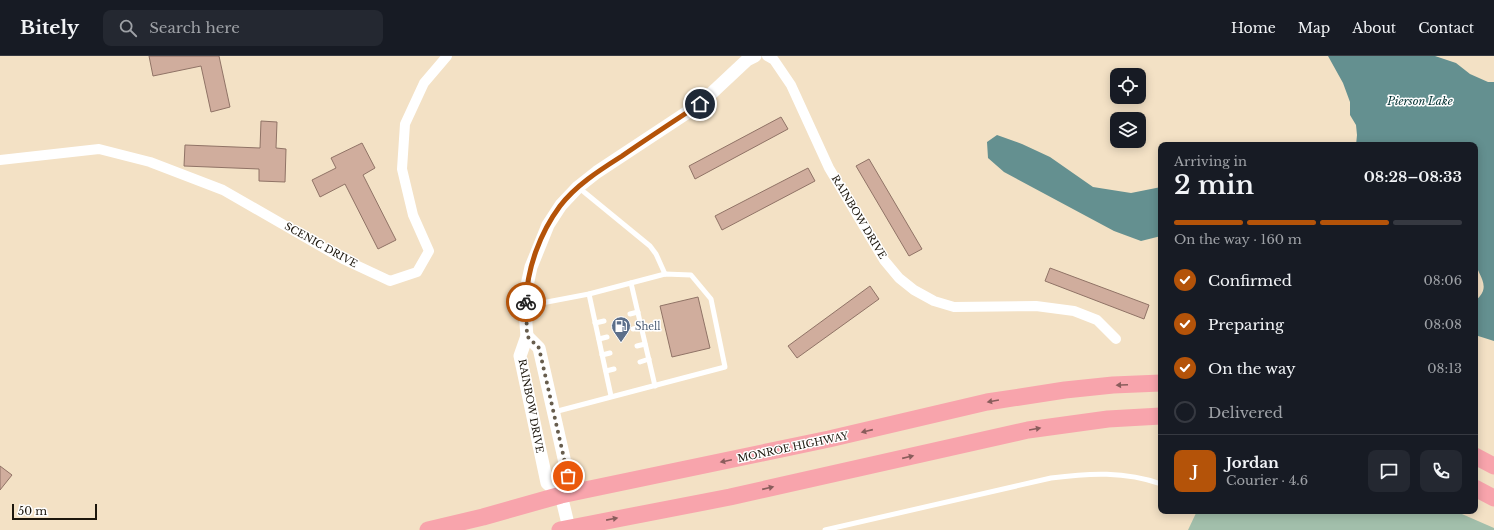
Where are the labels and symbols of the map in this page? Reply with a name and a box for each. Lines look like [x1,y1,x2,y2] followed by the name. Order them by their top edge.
[683,87,717,121] pin
[1386,94,1453,108] water label: Pierson Lake
[829,173,889,261] street label: RAINBOW DRIVE
[282,220,360,270] street label: SCENIC DRIVE
[506,282,546,322] courier
[610,315,632,343] fuel station icon: Shell
[635,320,661,333] place label: Shell
[515,358,547,454] street label: RAINBOW DRIVE
[1116,381,1128,388] one-way arrow
[987,398,999,404] one-way arrow
[1029,426,1041,432] one-way arrow
[860,428,873,434] one-way arrow
[736,429,850,465] street label: MONROE HIGHWAY
[902,453,915,459] one-way arrow
[720,458,732,464] one-way arrow
[551,459,585,493] pin
[762,485,774,491] one-way arrow
[12,502,97,521] scale bar
[606,516,618,522] one-way arrow

